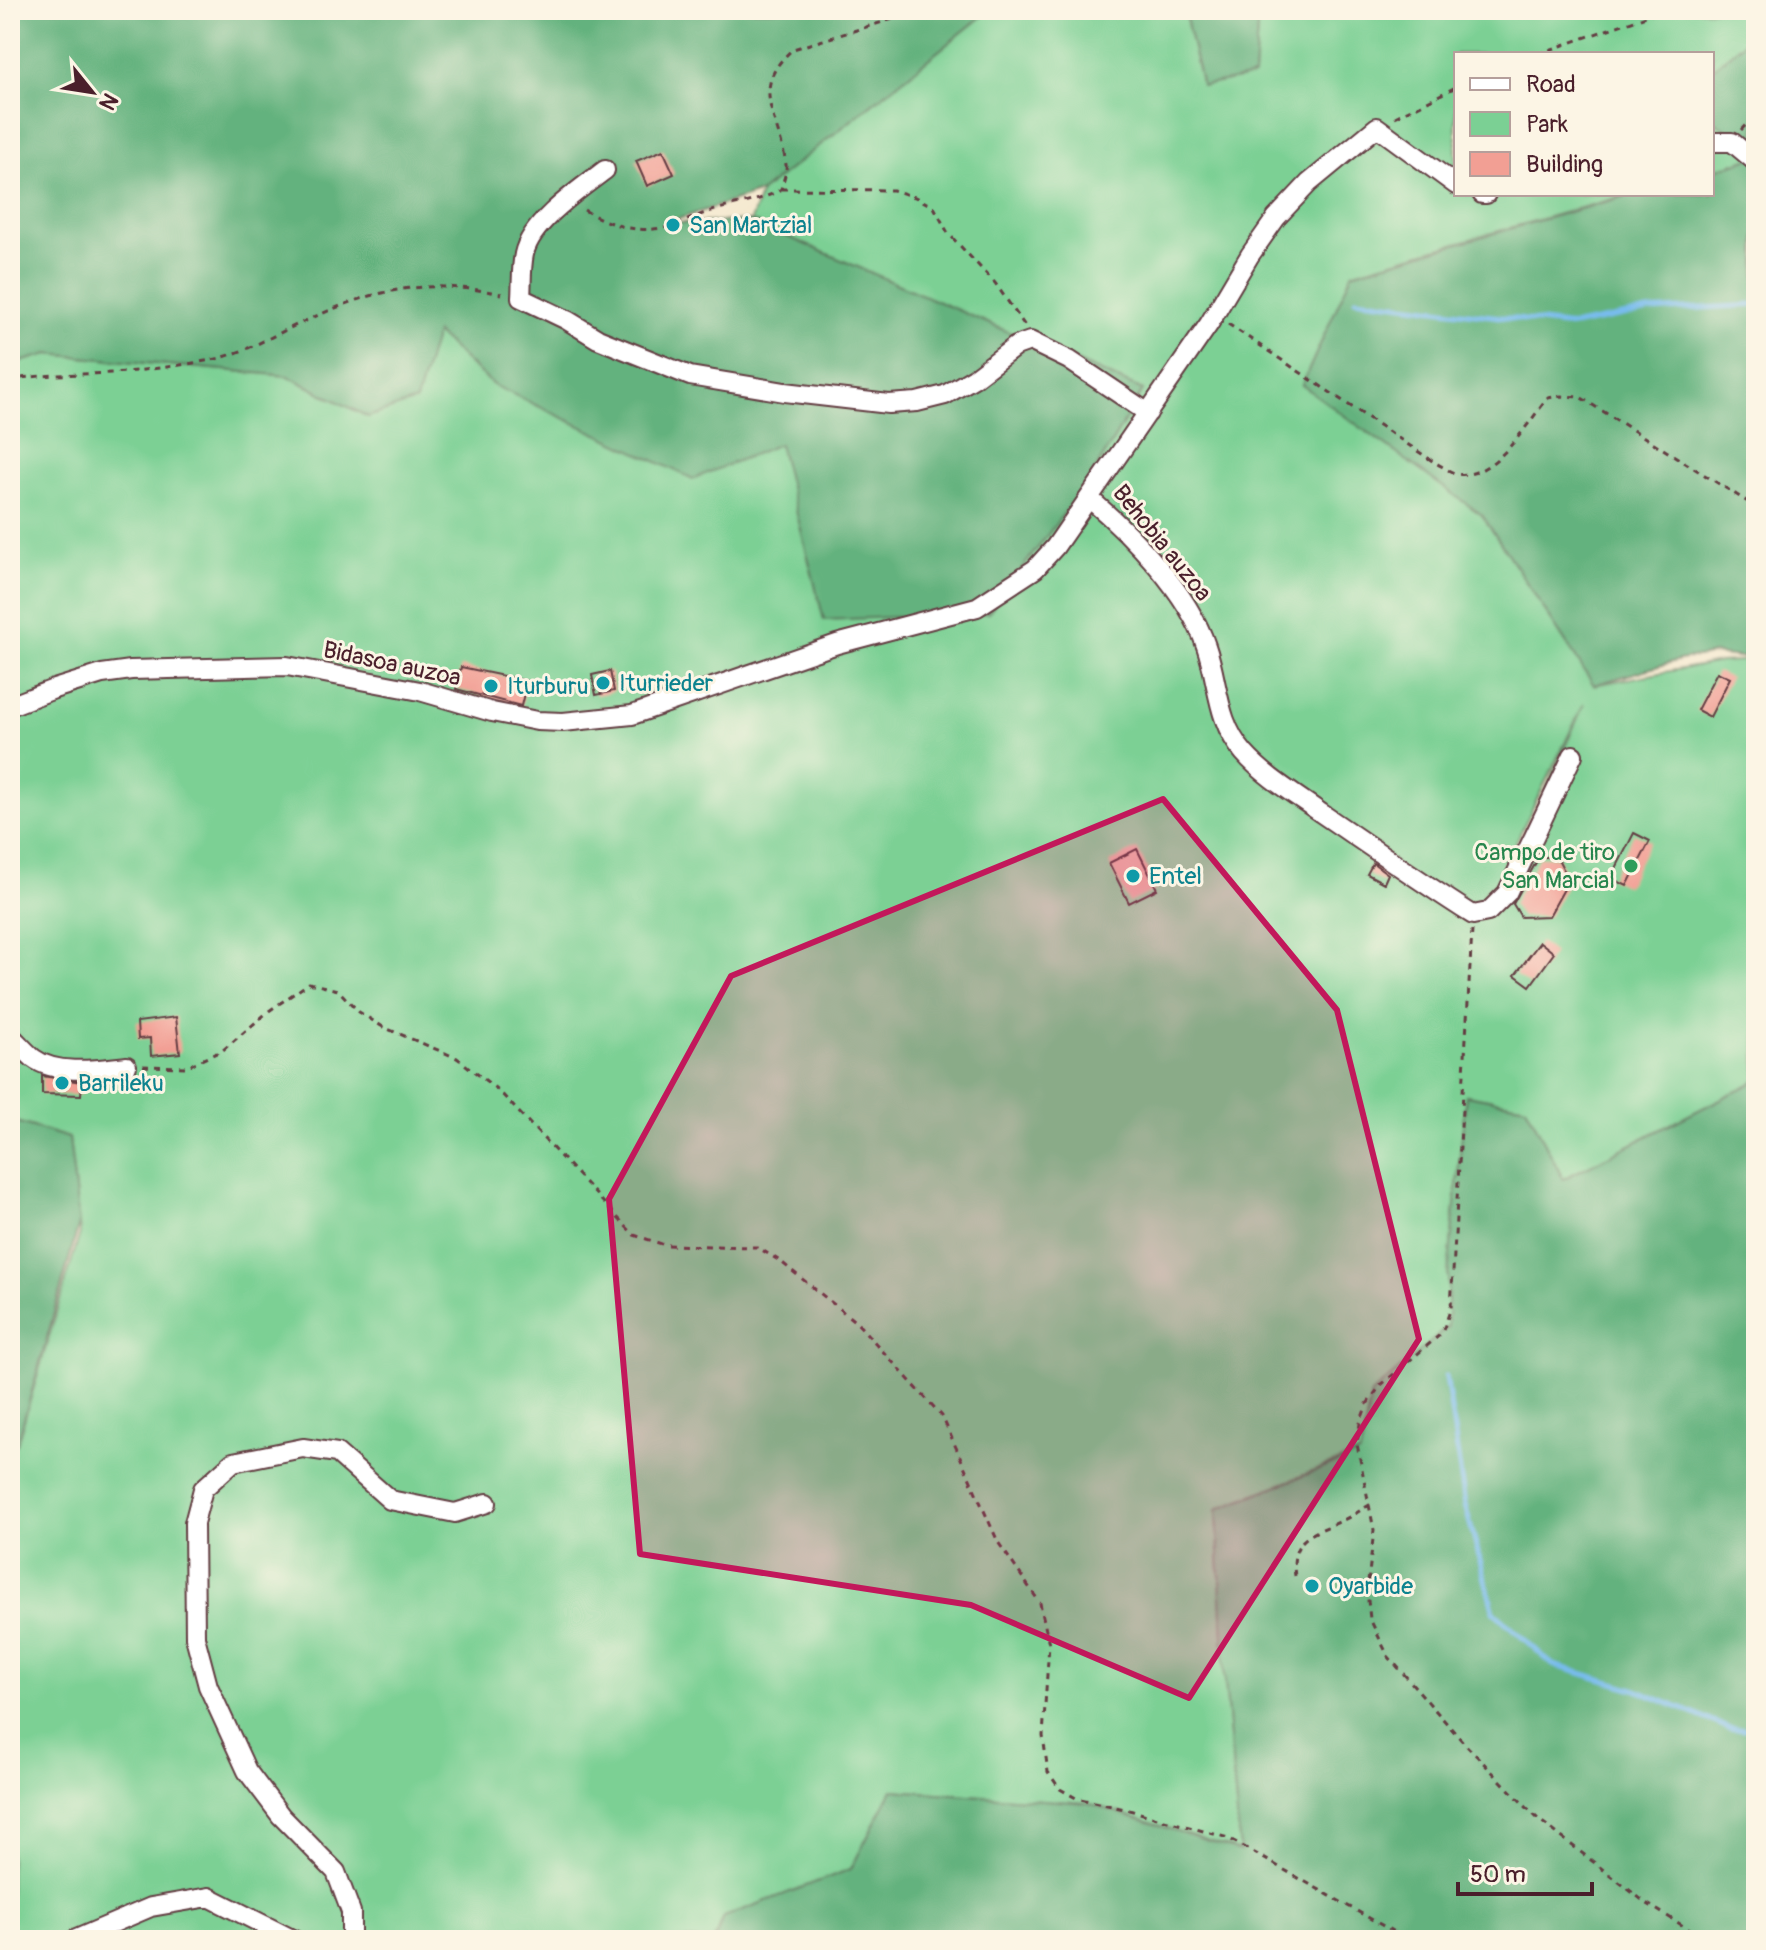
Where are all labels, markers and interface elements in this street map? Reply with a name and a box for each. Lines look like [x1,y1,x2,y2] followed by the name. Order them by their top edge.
[52,52,132,132] north arrow
[1454,52,1714,196] legend
[1526,70,1576,99] text: Road
[93,88,124,115] text: N
[1526,110,1568,139] text: Park
[1526,150,1603,179] text: Building
[689,211,813,240] place label: San Martzial
[664,216,682,234] marker: San Martzial
[1106,479,1218,607] street label: Behobia auzoa
[320,635,464,693] street label: Bidasoa auzoa
[619,669,714,698] place label: Iturrieder
[507,672,589,701] place label: Iturburu
[594,674,612,692] marker: Iturrieder
[482,677,500,695] marker: Iturburu
[1474,838,1615,895] place label: Campo de tiro San Marcial
[1622,857,1640,875] marker: Campo de tiro San Marcial
[1149,862,1202,891] place label: Entel
[1124,867,1142,885] marker: Entel
[78,1069,164,1098] place label: Barrileku
[53,1074,71,1092] marker: Barrileku
[1328,1572,1413,1601] place label: Oyarbide
[1303,1577,1321,1595] marker: Oyarbide
[1458,1846,1592,1896] scale bar
[1470,1860,1526,1889] text: 50 m

